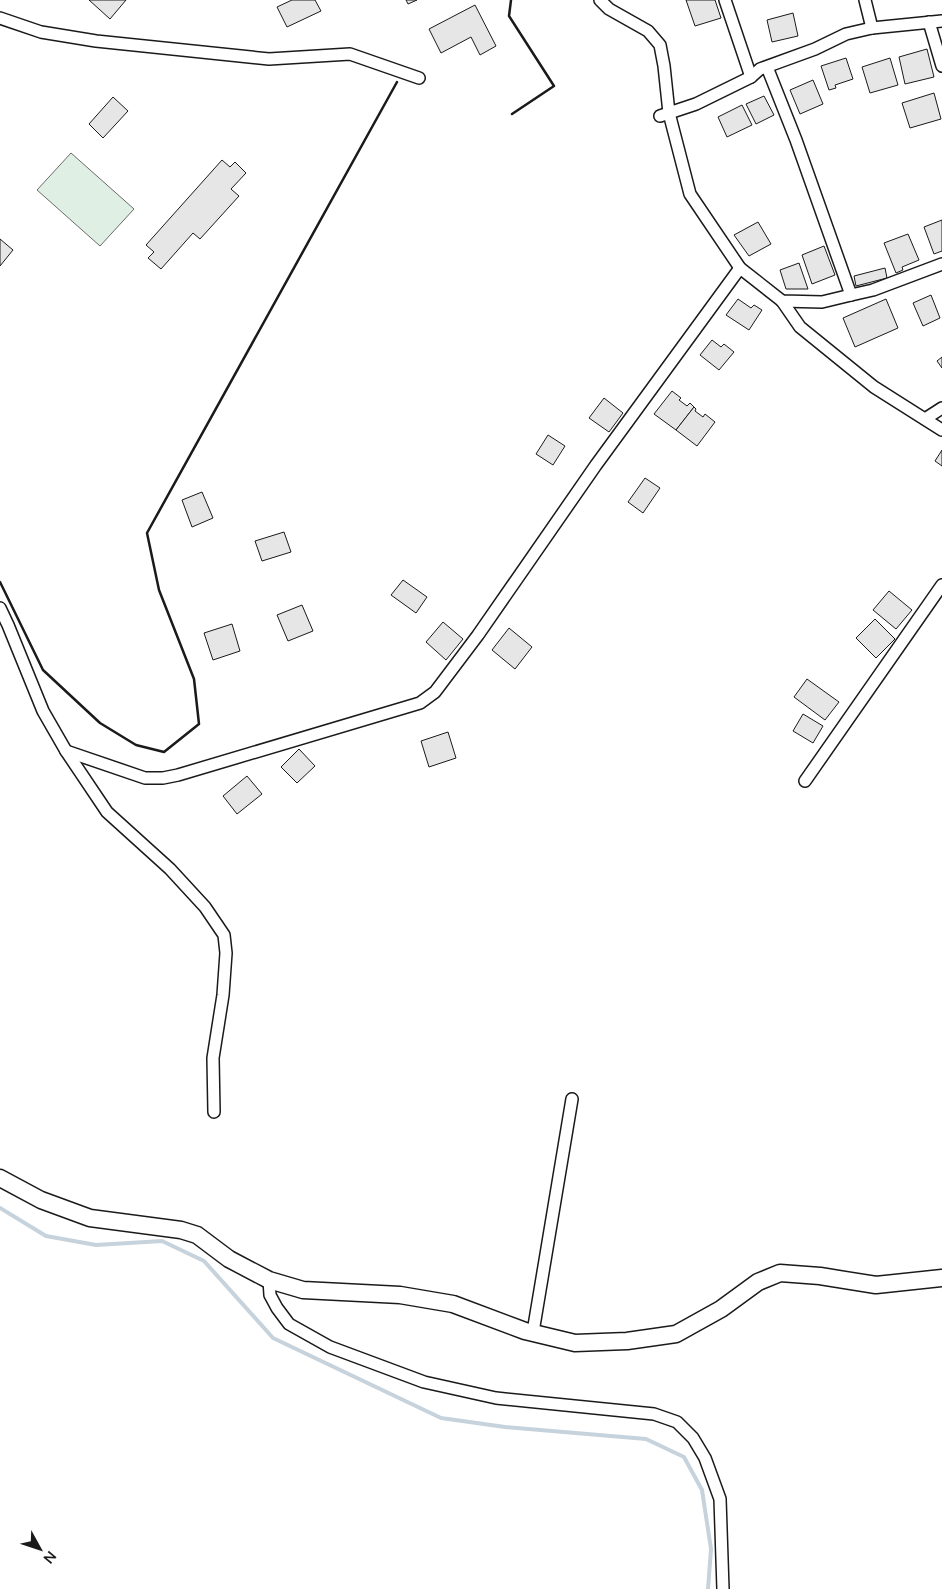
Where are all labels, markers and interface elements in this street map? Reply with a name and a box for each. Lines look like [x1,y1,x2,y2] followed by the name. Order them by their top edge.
[15,1524,65,1574] north arrow
[40,1548,60,1567] text: N

